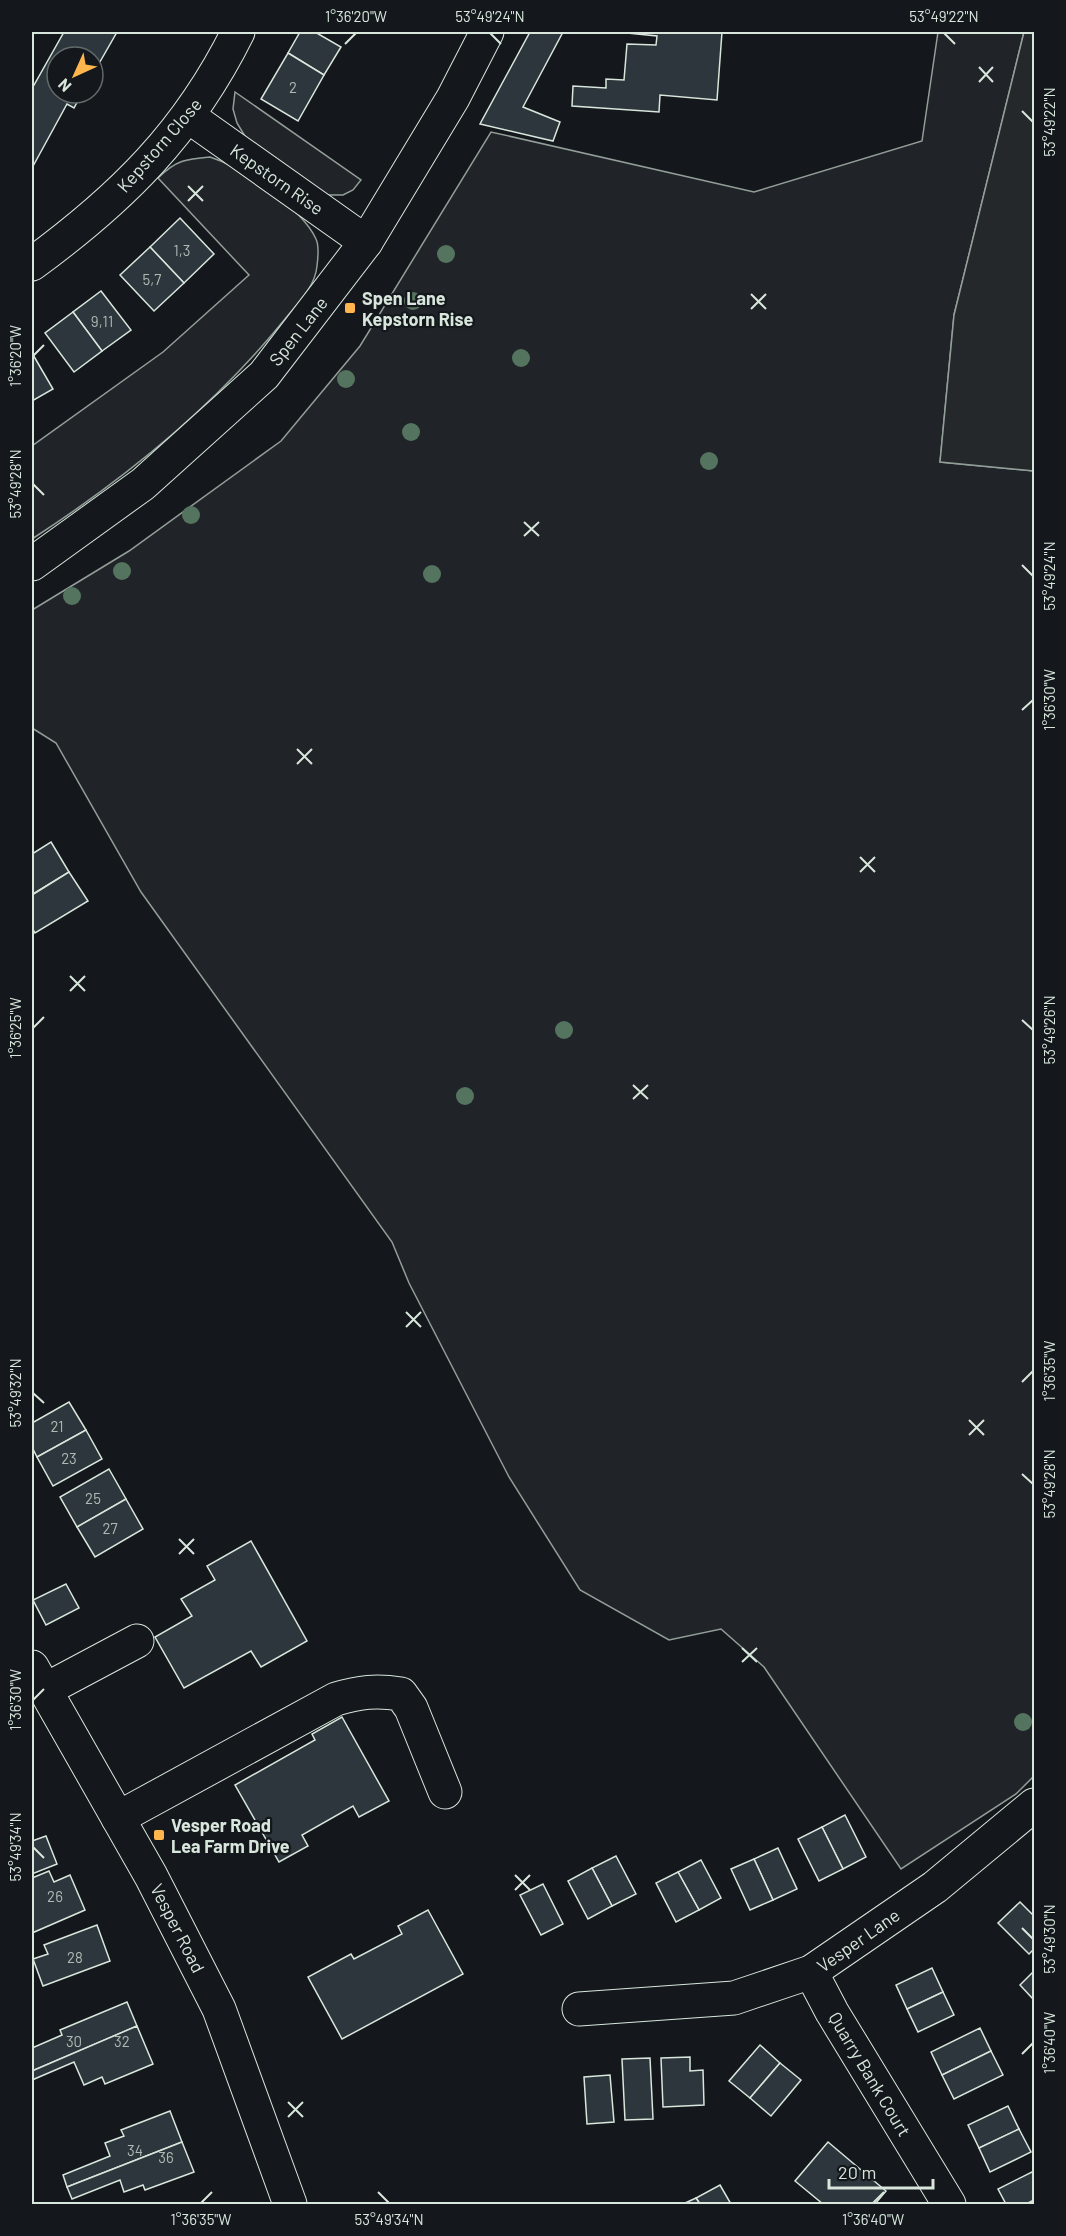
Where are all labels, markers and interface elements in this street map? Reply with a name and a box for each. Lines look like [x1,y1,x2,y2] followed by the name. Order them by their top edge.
[325,7,387,25] text: 1°36'20"W
[455,7,525,25] text: 53°49'24"N
[909,7,979,25] text: 53°49'22"N
[45,45,105,105] north arrow
[54,75,75,96] text: N
[289,78,297,96] house number: 2
[1040,87,1058,157] text: 53°49'22"N
[112,93,206,197] street label: Kepstorn Close
[226,139,328,219] street label: Kepstorn Rise
[174,241,190,259] house number: 1,3
[143,270,161,288] house number: 5,7
[362,287,473,330] place label: Spen Lane Kepstorn Rise
[264,292,332,370] street label: Spen Lane
[343,301,357,315] marker: Spen Lane Kepstorn Rise
[91,312,113,330] house number: 9,11
[6,325,24,387] text: 1°36'20"W
[6,449,24,519] text: 53°49'28"N
[1040,541,1058,611] text: 53°49'24"N
[1040,669,1058,731] text: 1°36'30"W
[1040,995,1058,1065] text: 53°49'26"N
[6,997,24,1059] text: 1°36'25"W
[1040,1341,1058,1401] text: 1°36'35"W
[6,1358,24,1428] text: 53°49'32"N
[50,1417,64,1435] house number: 21
[61,1449,77,1467] house number: 23
[1040,1449,1058,1519] text: 53°49'28"N
[85,1489,101,1507] house number: 25
[102,1519,118,1537] house number: 27
[6,1669,24,1731] text: 1°36'30"W
[6,1812,24,1882] text: 53°49'34"N
[171,1814,290,1857] place label: Vesper Road Lea Farm Drive
[152,1828,166,1842] marker: Vesper Road Lea Farm Drive
[146,1880,210,1976] street label: Vesper Road
[47,1887,63,1905] house number: 26
[812,1903,904,1977] street label: Vesper Lane
[1040,1904,1058,1974] text: 53°49'30"N
[67,1948,83,1966] house number: 28
[824,2008,916,2140] street label: Quarry Bank Court
[1040,2012,1058,2074] text: 1°36'40"W
[66,2032,82,2050] house number: 30
[114,2032,130,2050] house number: 32
[127,2141,143,2159] house number: 34
[158,2148,174,2166] house number: 36
[829,2152,932,2190] scale bar
[838,2161,876,2183] text: 20 m
[171,2210,231,2228] text: 1°36'35"W
[354,2210,424,2228] text: 53°49'34"N
[842,2210,904,2228] text: 1°36'40"W

